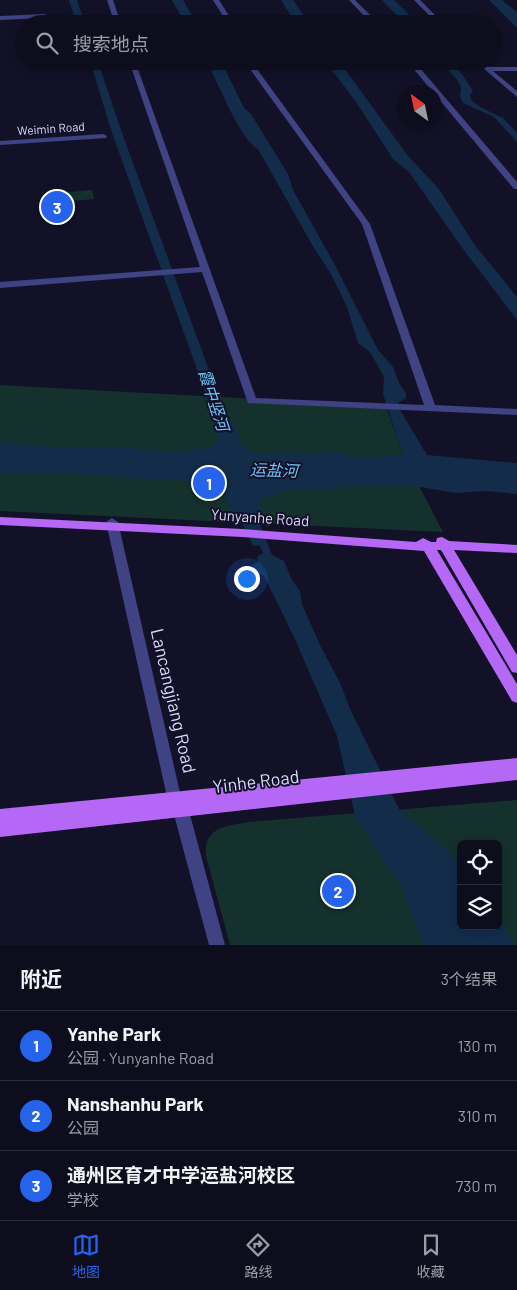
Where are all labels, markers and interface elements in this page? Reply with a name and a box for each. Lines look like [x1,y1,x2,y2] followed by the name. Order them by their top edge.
[15,15,502,70] search box
[33,29,61,57] icon: search
[73,32,149,55] text: 搜索地点
[397,85,442,130] north arrow
[17,119,85,137] street label: Weimin Road
[41,188,73,226] pin: 3
[196,366,234,436] water label: 霞中竖河
[250,459,301,480] water label: 运盐河
[193,464,225,502] pin: 1
[210,505,310,529] street label: Yunyanhe Road
[234,566,260,592] your location
[147,626,201,775] street label: Lancangjiang Road
[211,765,300,797] street label: Yinhe Road
[457,840,502,930] map controls
[457,840,502,885] button: locate
[322,872,354,910] pin: 2
[457,885,502,930] button: layers
[20,966,62,991] text: 附近
[441,969,497,988] text: 3个结果
[67,1022,161,1045] text: Yanhe Park
[33,1036,39,1055] text: 1
[458,1036,497,1055] text: 130 m
[67,1048,214,1067] text: 公园 · Yunyanhe Road
[67,1092,204,1115] text: Nanshanhu Park
[32,1106,40,1125] text: 2
[458,1106,497,1125] text: 310 m
[67,1118,99,1137] text: 公园
[67,1163,295,1186] text: 通州区育才中学运盐河校区
[32,1176,40,1195] text: 3
[456,1176,497,1195] text: 730 m
[67,1190,99,1209] text: 学校
[72,1231,100,1281] tab: 地图
[244,1231,272,1281] tab: 路线
[417,1231,445,1281] tab: 收藏

